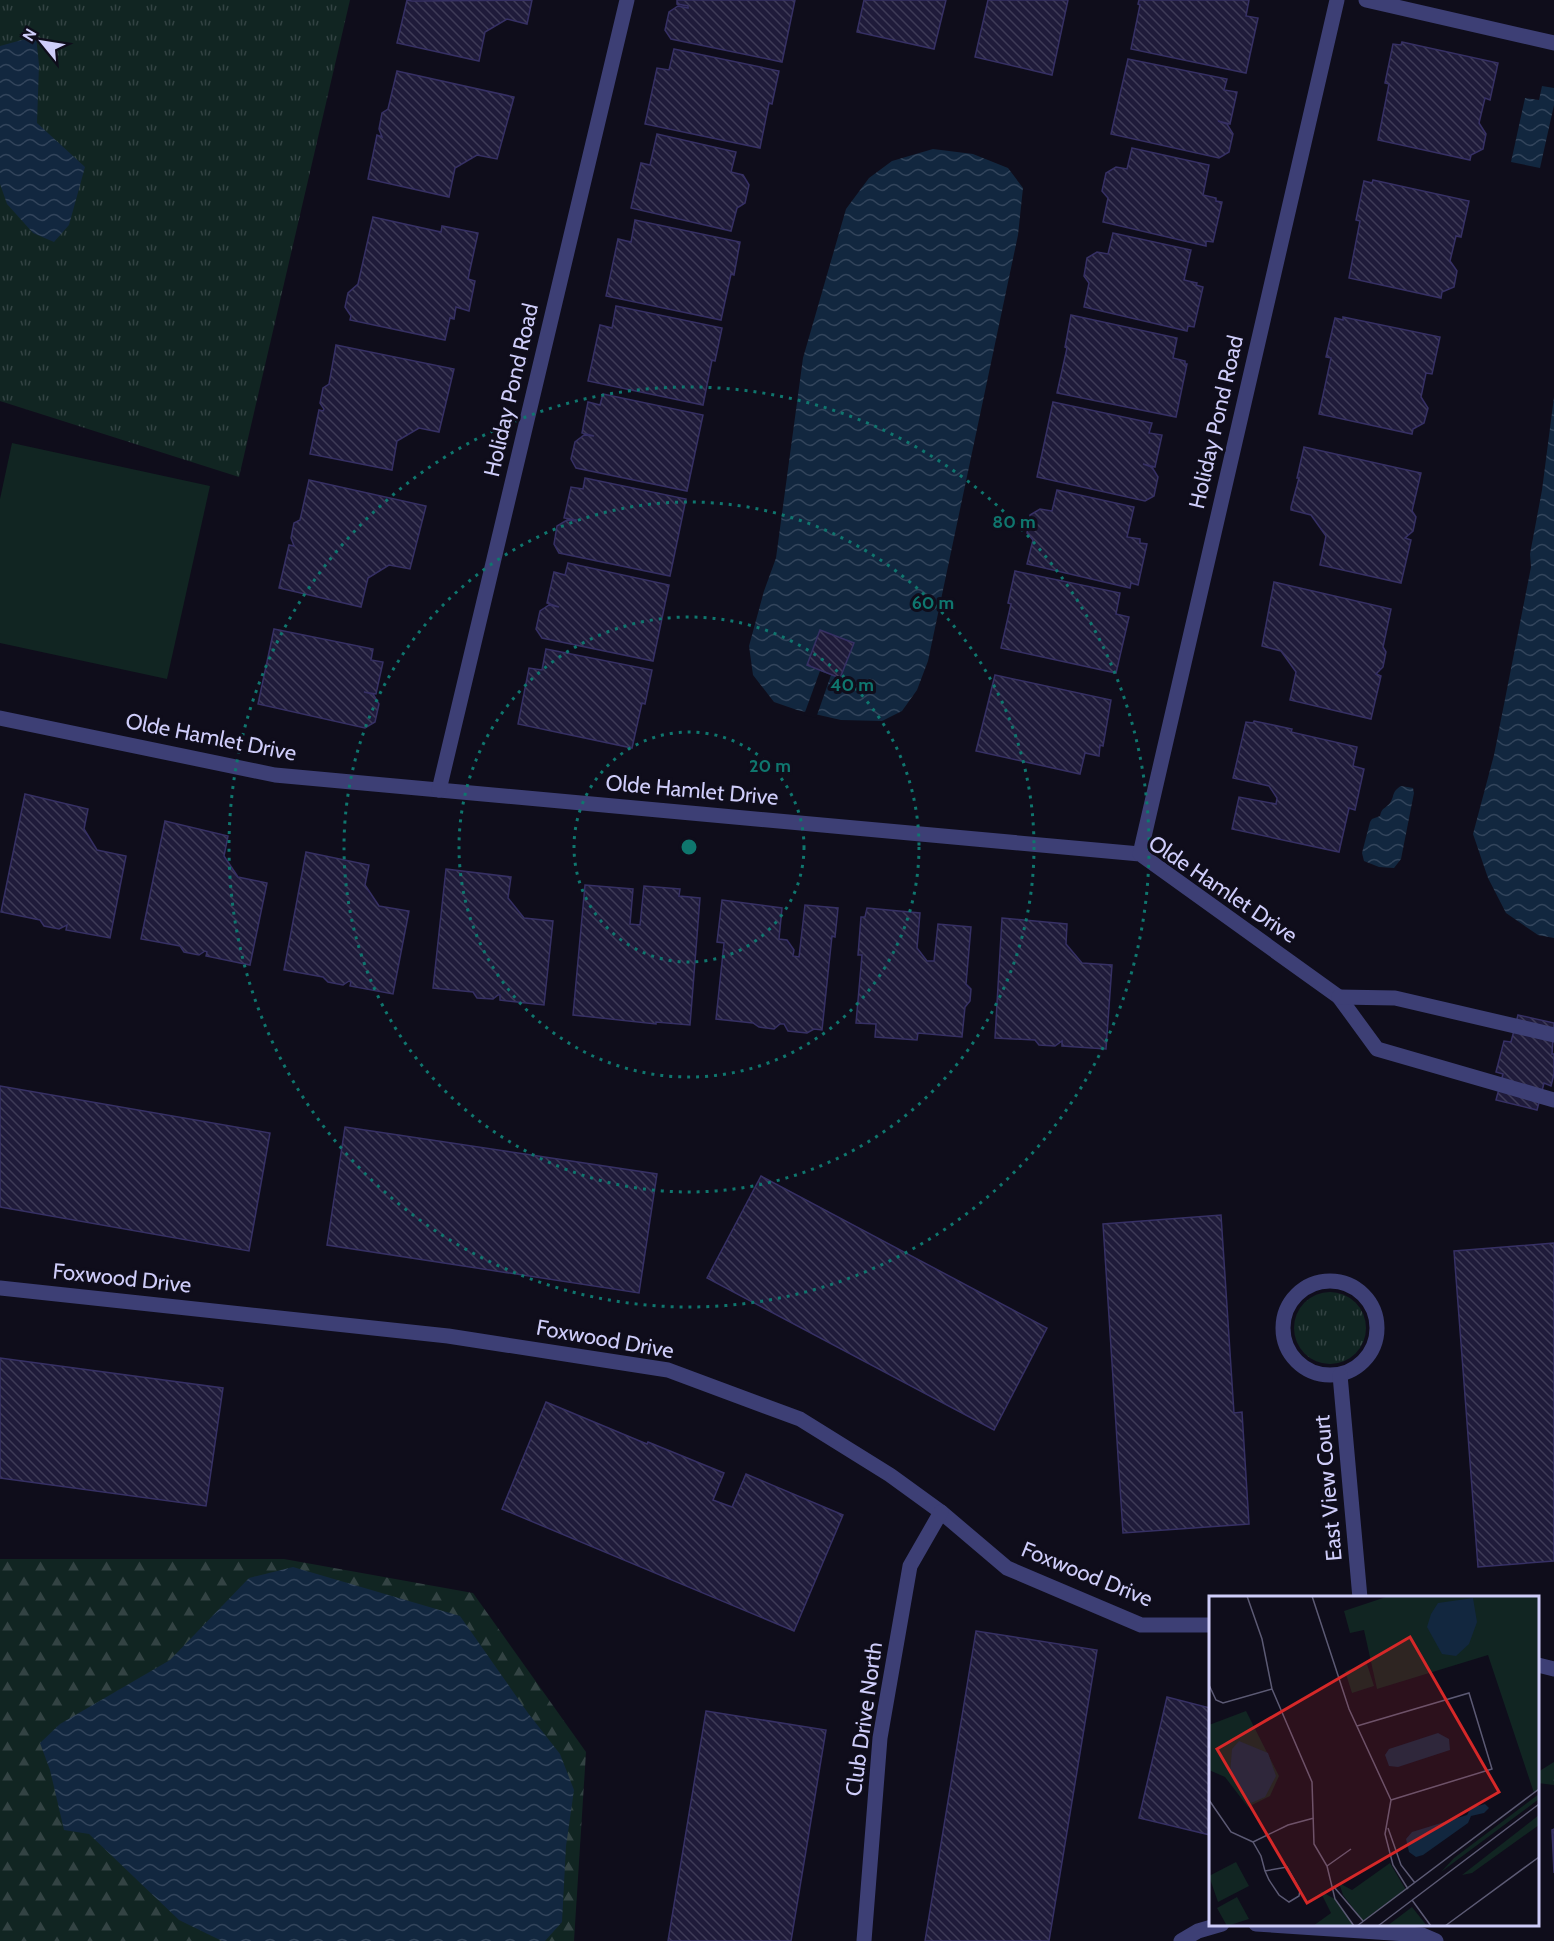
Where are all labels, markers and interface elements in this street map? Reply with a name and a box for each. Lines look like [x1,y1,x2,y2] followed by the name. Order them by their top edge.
[12,12,72,72] north arrow
[18,25,40,44] text: N
[478,301,544,479] street label: Holiday Pond Road
[1183,333,1249,511] street label: Holiday Pond Road
[992,511,1036,533] text: 80 m
[912,592,954,614] text: 60 m
[830,674,874,696] text: 40 m
[123,707,299,767] street label: Olde Hamlet Drive
[749,755,791,777] text: 20 m
[604,769,780,811] street label: Olde Hamlet Drive
[1144,829,1302,949] street label: Olde Hamlet Drive
[679,837,699,857] centre of rings
[51,1257,193,1299] street label: Foxwood Drive
[534,1314,676,1364] street label: Foxwood Drive
[1308,1413,1348,1562] street label: East View Court
[1017,1535,1157,1613] street label: Foxwood Drive
[1209,1596,1539,1926] inset map
[840,1640,888,1798] street label: Club Drive North

